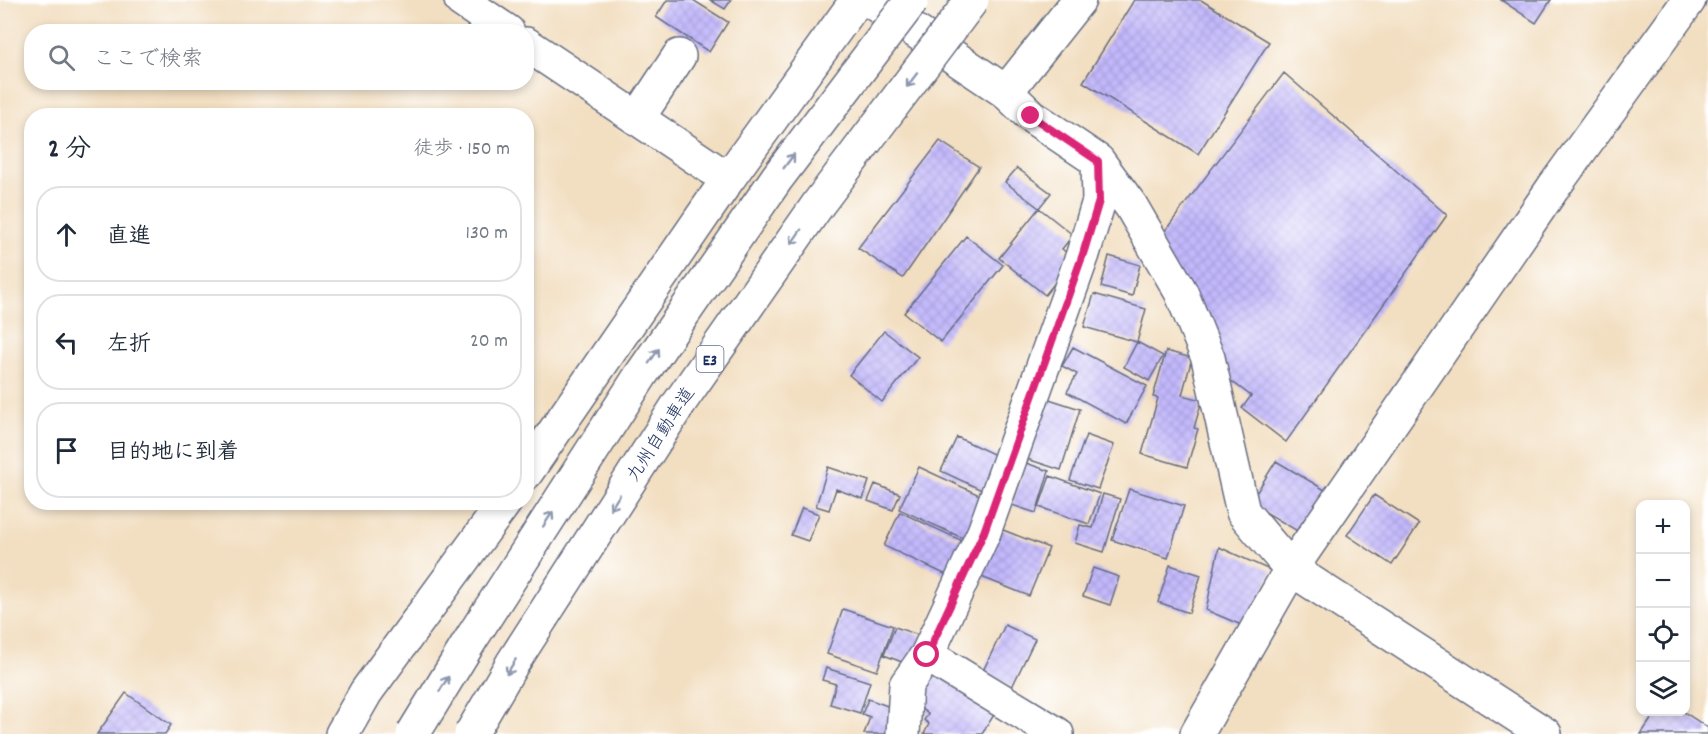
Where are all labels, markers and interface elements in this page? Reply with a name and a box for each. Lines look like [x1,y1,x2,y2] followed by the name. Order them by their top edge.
[24,24,534,90] search box
[45,41,78,74] icon: search
[93,45,203,76] text: ここで検索
[905,72,918,88] one-way arrow
[1017,102,1043,128] route end
[48,132,91,169] text: 2 分
[413,136,510,164] text: 徒歩 · 150 m
[783,153,796,169] one-way arrow
[50,218,83,251] icon: ahead
[466,220,508,248] text: 130 m
[107,222,151,253] text: 直進
[790,228,802,245] one-way arrow
[50,326,83,359] icon: left
[470,328,508,356] text: 20 m
[107,330,151,361] text: 左折
[696,346,724,372] road number: E3
[648,348,660,364] one-way arrow
[622,383,702,487] street label: 九州自動車道
[50,434,83,467] icon: arrive
[107,438,239,469] text: 目的地に到着
[609,494,622,511] one-way arrow
[1636,500,1690,716] map controls
[1636,500,1690,554] button: +
[542,511,554,528] one-way arrow
[1636,554,1690,608] button: −
[1636,608,1690,662] button: locate
[913,641,939,667] route start
[504,658,516,675] one-way arrow
[1636,662,1690,716] button: layers
[438,676,450,693] one-way arrow

